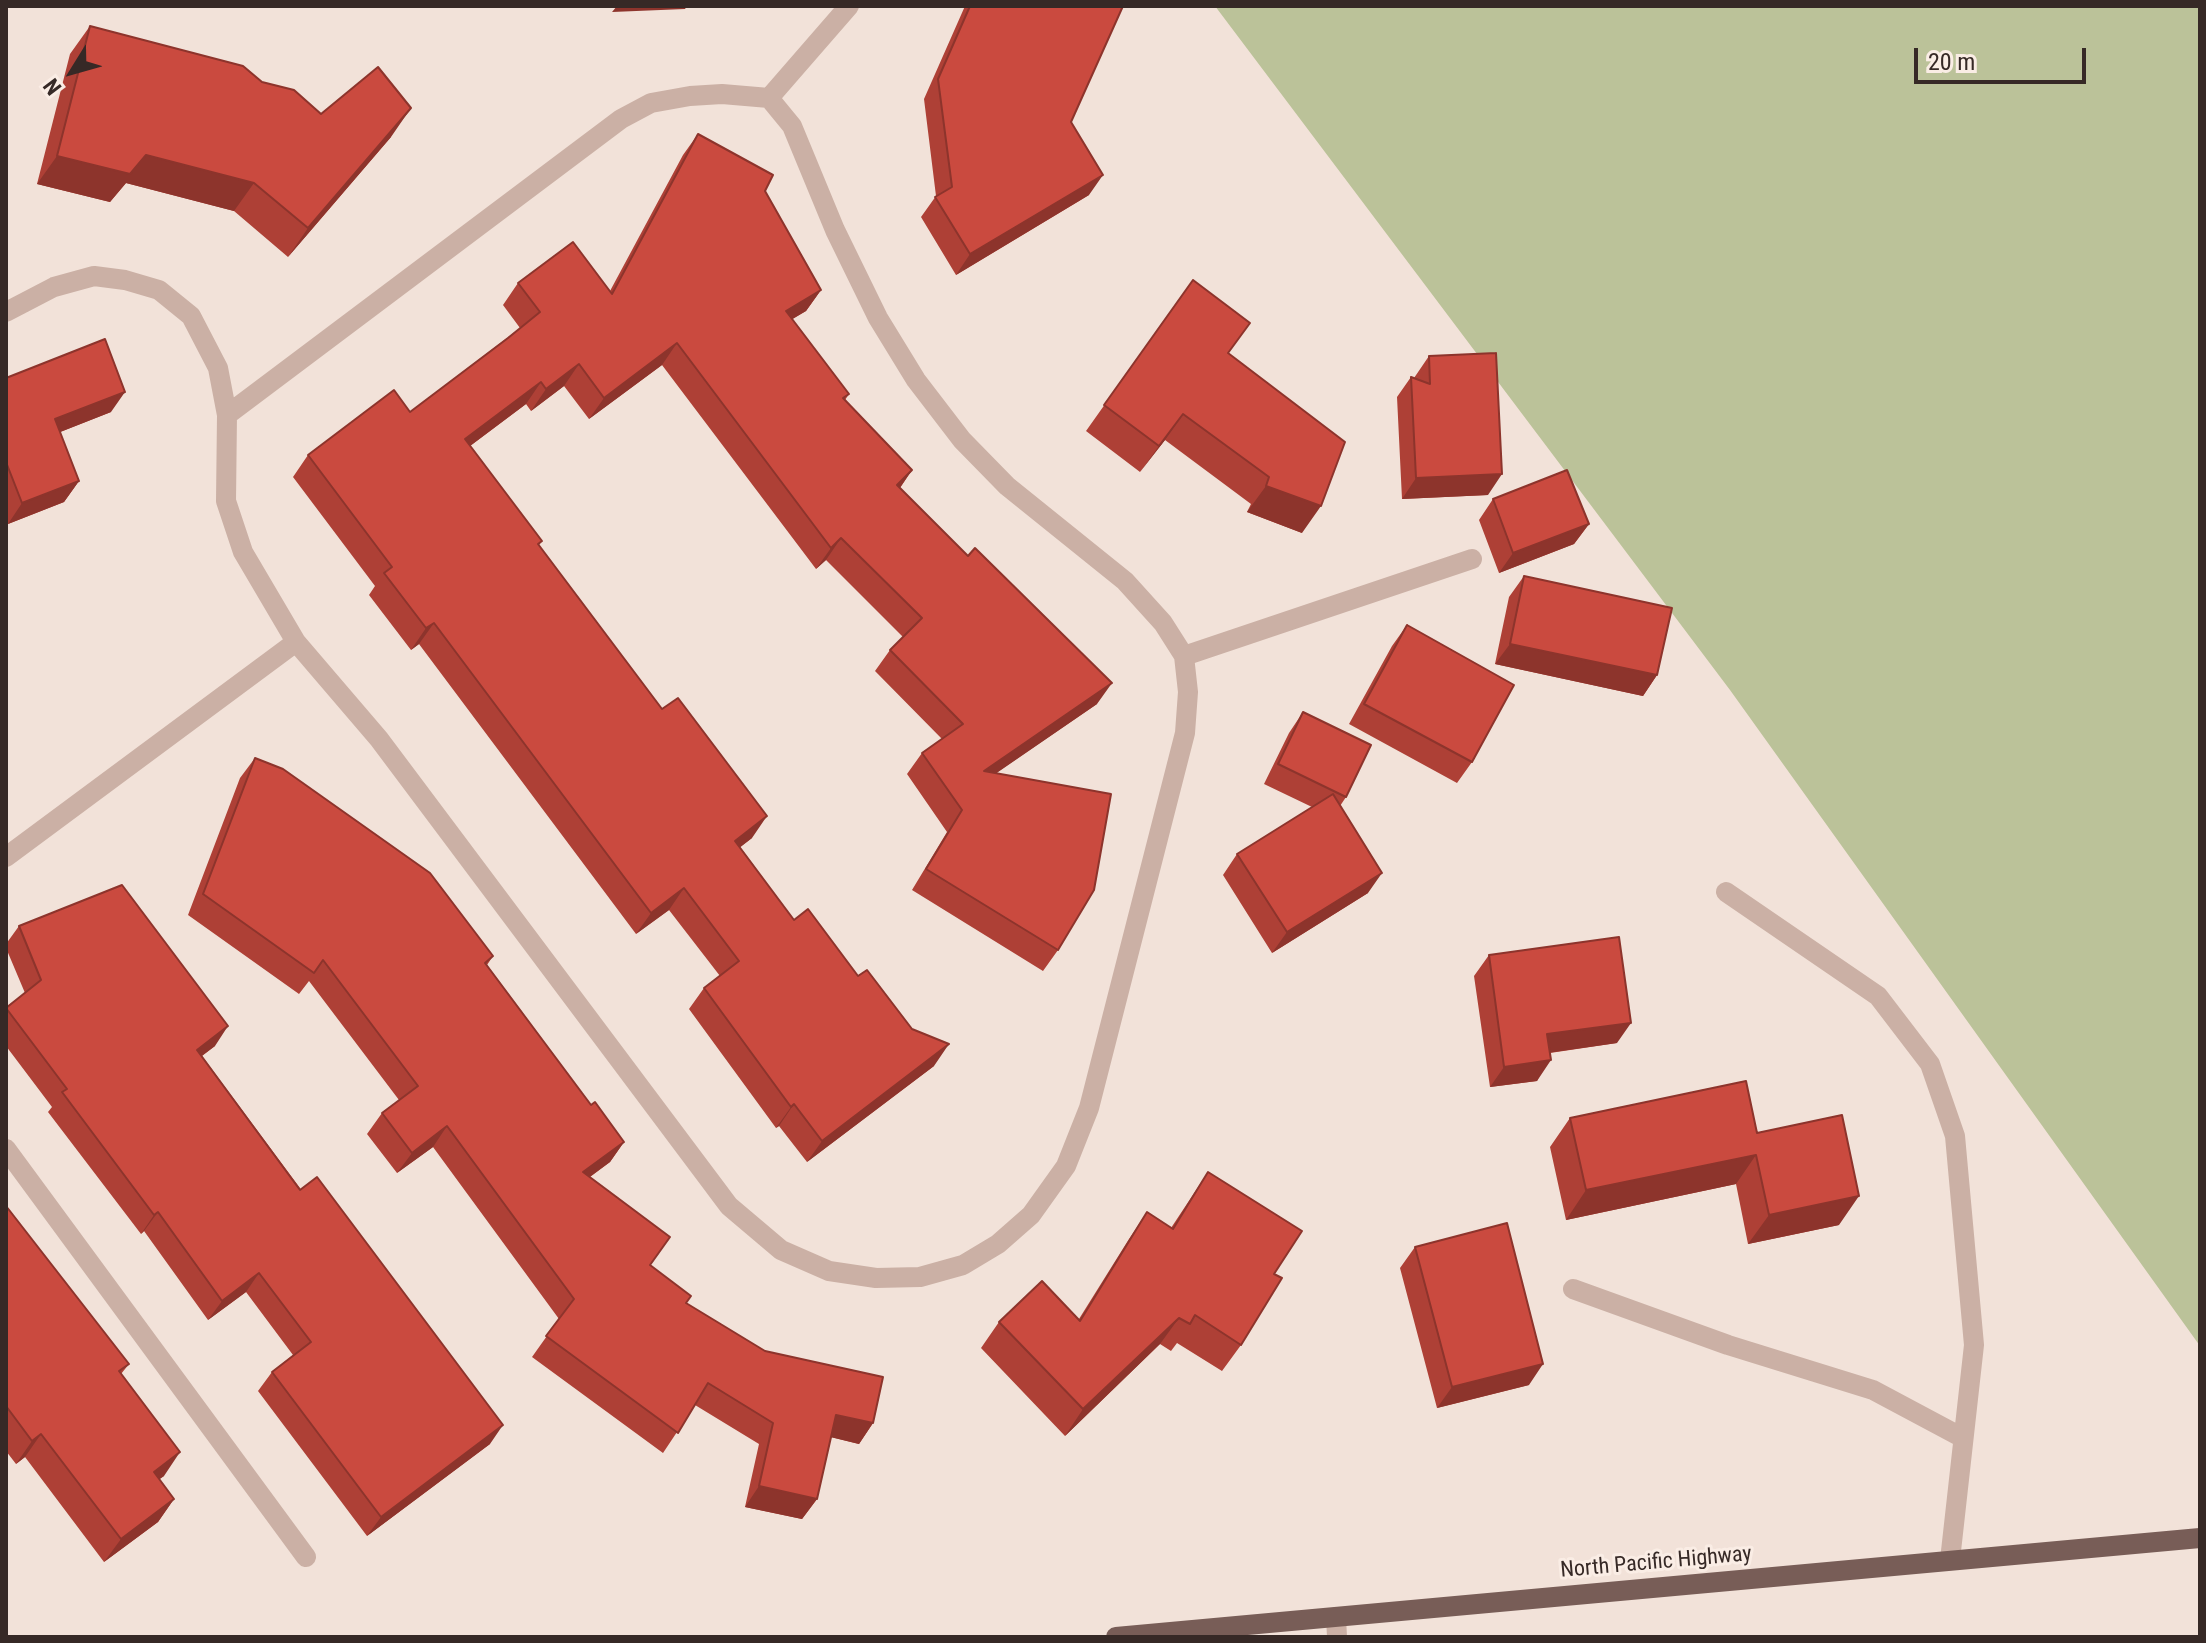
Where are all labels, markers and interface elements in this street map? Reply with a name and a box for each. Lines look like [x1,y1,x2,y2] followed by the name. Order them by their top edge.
[32,32,112,112] north arrow
[1918,32,2090,82] scale bar
[1928,48,1975,76] text: 20 m
[38,74,66,100] text: N
[1559,1541,1753,1585] street label: North Pacific Highway

